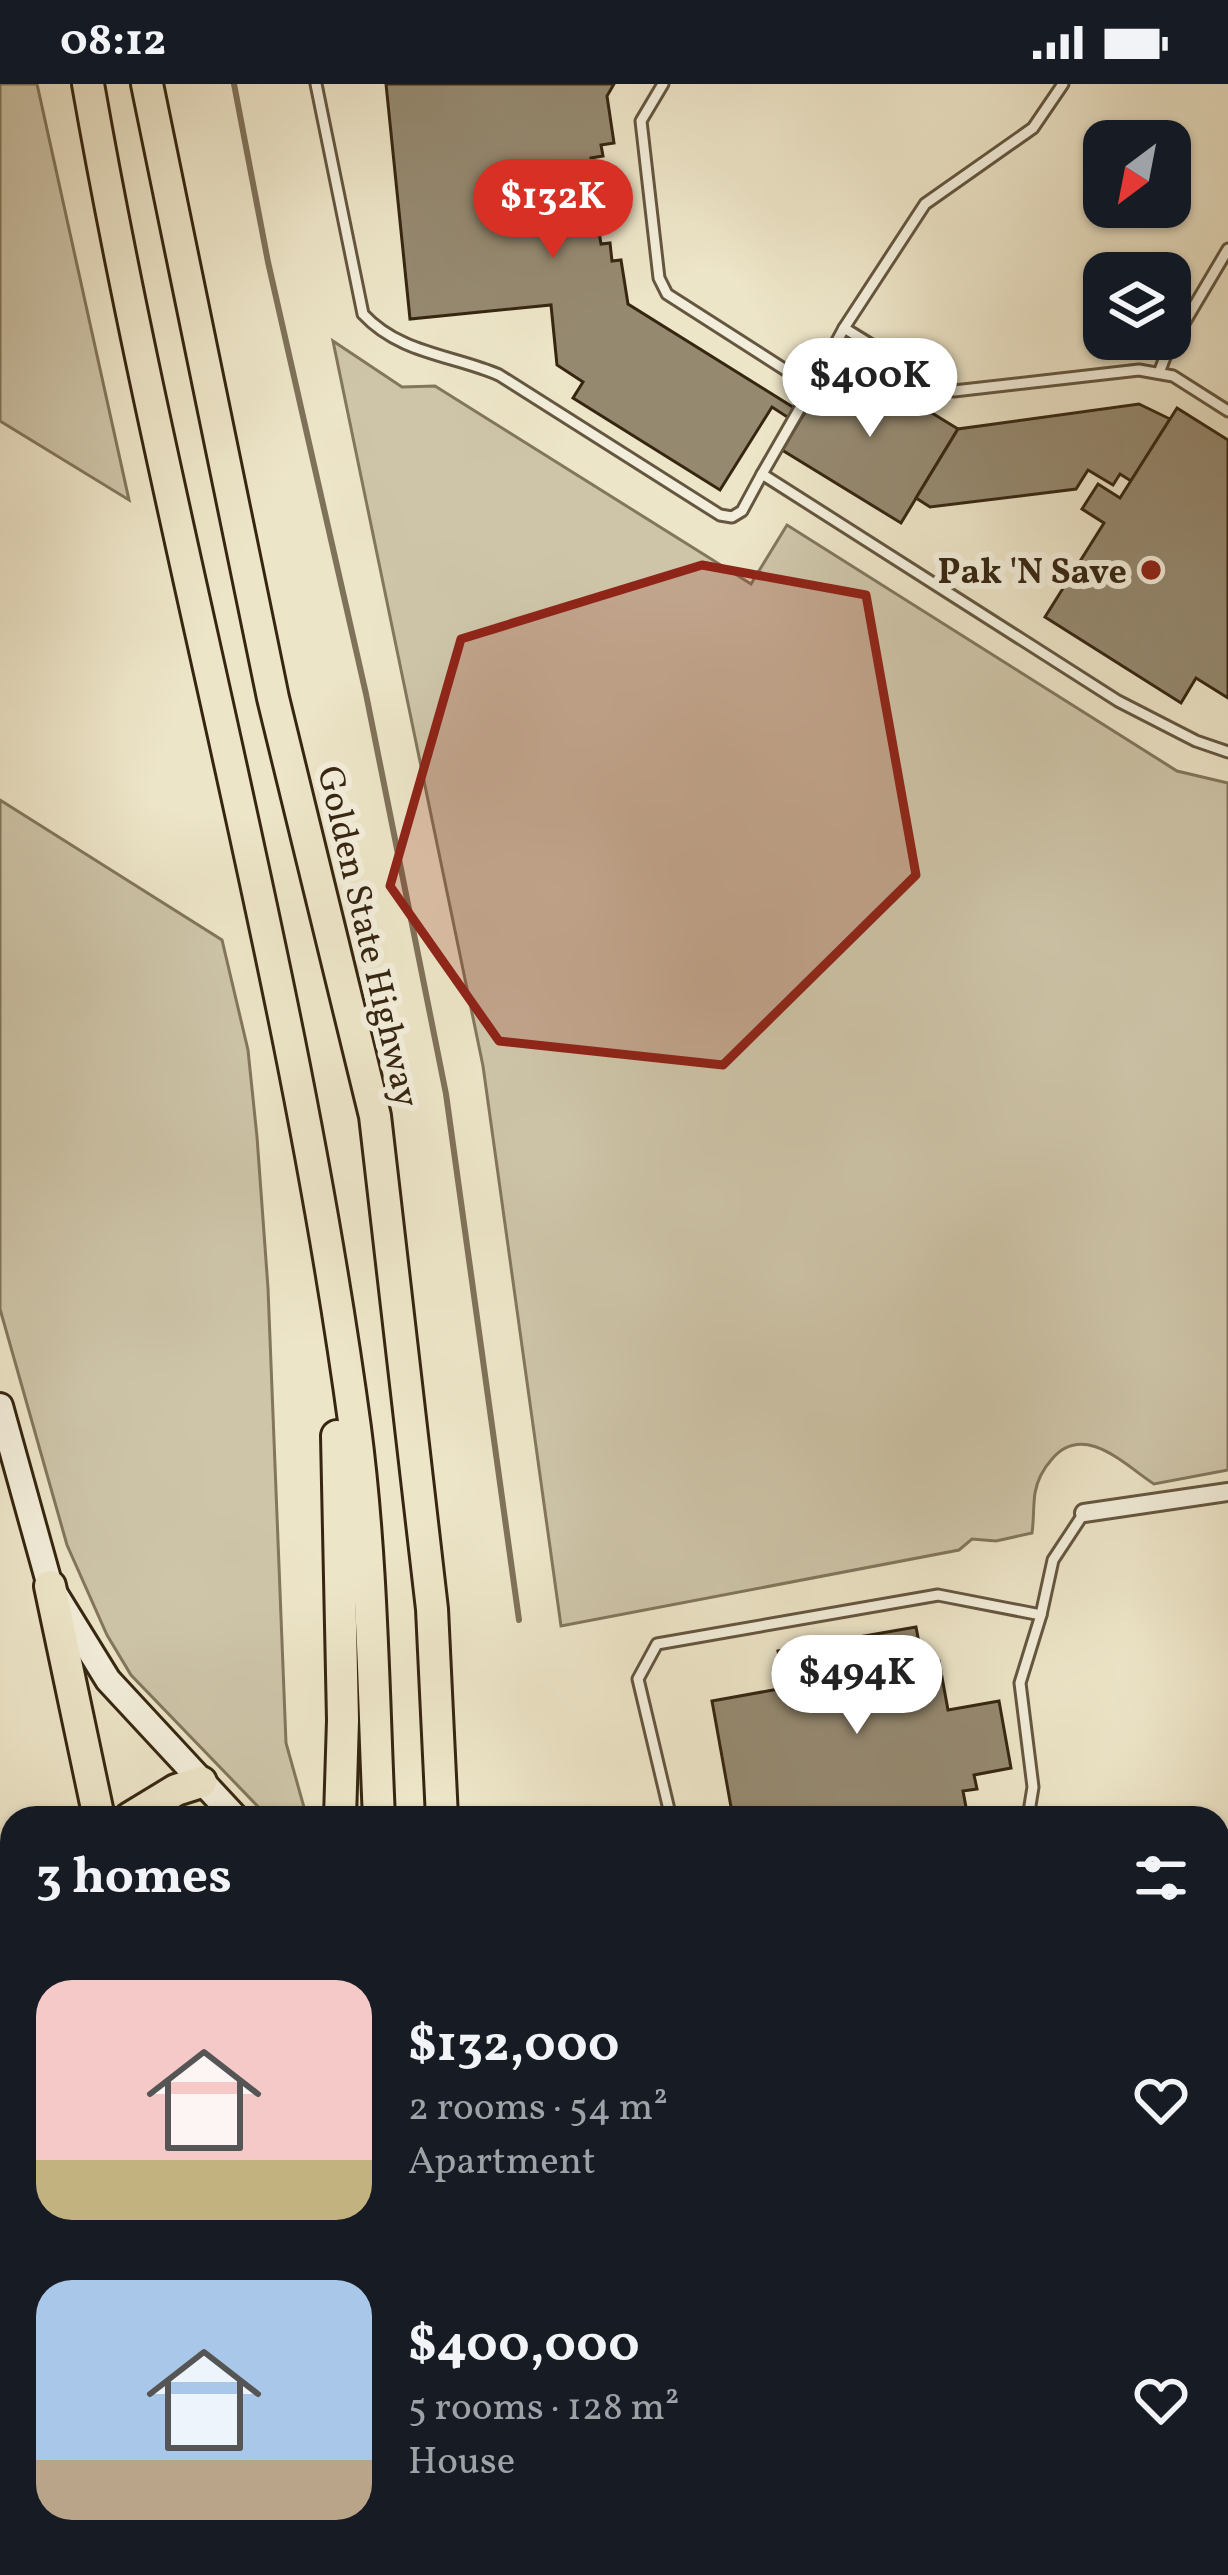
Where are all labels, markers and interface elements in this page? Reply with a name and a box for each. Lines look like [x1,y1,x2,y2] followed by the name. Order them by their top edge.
[60,11,167,74] text: 08:12
[1083,120,1191,228] north arrow
[1083,120,1191,360] map controls
[469,159,637,261] pin: $132K
[500,171,606,225] text: $132K
[1083,252,1191,360] button: layers
[786,338,954,440] pin: $400K
[809,350,931,404] text: $400K
[938,549,1127,599] place label: Pak 'N Save
[1138,557,1164,583] marker: Pak 'N Save
[302,761,430,1113] street label: Golden State Highway
[773,1635,941,1737] pin: $494K
[798,1647,916,1701] text: $494K
[36,1843,232,1914] text: 3 homes
[1128,1845,1194,1911] icon: filters
[408,2011,619,2082] text: $132,000
[132,2028,276,2172] icon: home
[1128,2067,1194,2133] icon: heart
[408,2082,668,2136] text: 2 rooms · 54 m²
[408,2136,596,2190] text: Apartment
[408,2311,640,2382] text: $400,000
[132,2328,276,2472] icon: home
[1128,2367,1194,2433] icon: heart
[408,2382,679,2436] text: 5 rooms · 128 m²
[408,2436,515,2490] text: House

